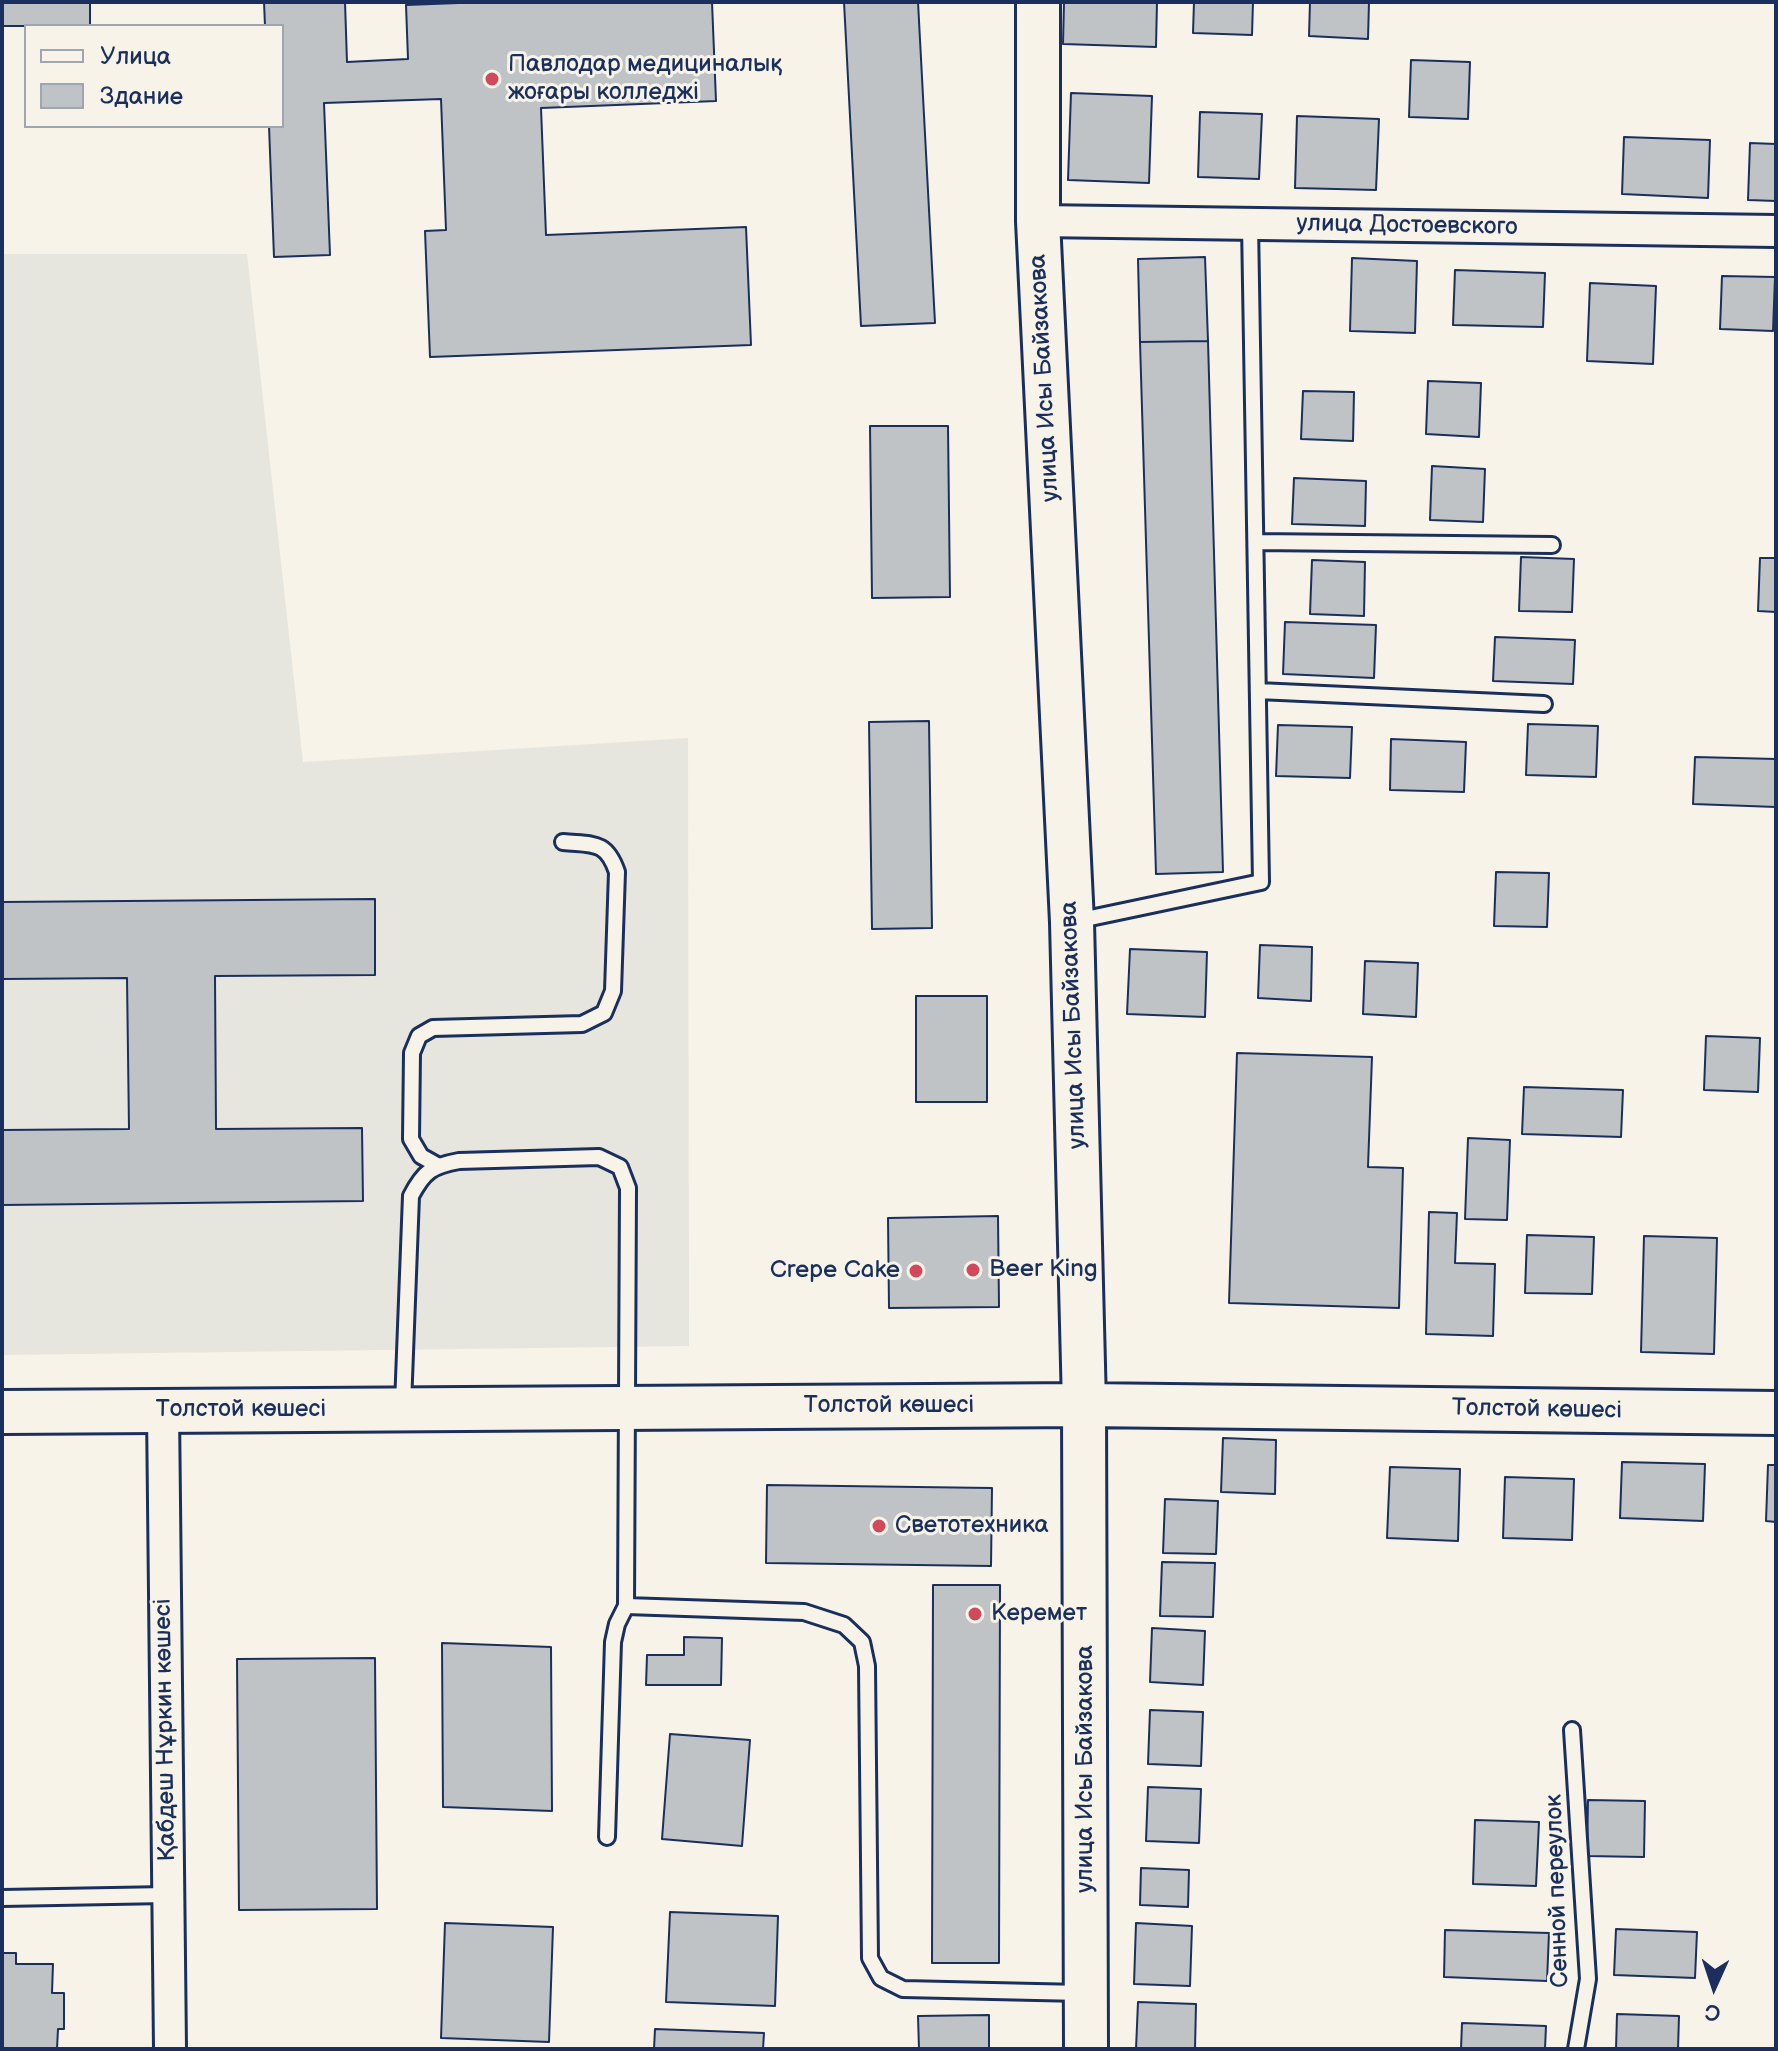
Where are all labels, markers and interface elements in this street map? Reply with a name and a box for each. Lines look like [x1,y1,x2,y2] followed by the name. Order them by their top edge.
[24,24,284,128] legend
[100,42,171,71] text: Улица
[508,51,782,107] place label: Павлодар медициналық жоғары колледжі
[483,70,501,88] marker: Павлодар медициналық жоғары колледжі
[100,82,183,111] text: Здание
[1296,210,1518,242] street label: улица Достоевского
[1024,253,1066,503] street label: улица Исы Байзакова
[1055,901,1093,1149] street label: улица Исы Байзакова
[989,1256,1098,1284] place label: Beer King
[770,1257,900,1285] place label: Crepe Cake
[964,1261,982,1279] marker: Beer King
[907,1262,925,1280] marker: Crepe Cake
[804,1392,974,1420] street label: Толстой көшесі
[1452,1394,1622,1426] street label: Толстой көшесі
[156,1396,326,1424] street label: Толстой көшесі
[895,1512,1049,1540] place label: Светотехника
[870,1517,888,1535] marker: Светотехника
[149,1598,183,1862] street label: Қабдеш Нұркин көшесі
[991,1600,1087,1628] place label: Керемет
[966,1605,984,1623] marker: Керемет
[1072,1645,1100,1893] street label: улица Исы Байзакова
[1540,1794,1576,1988] street label: Сенной переулок
[1674,1947,1754,2027] north arrow
[1704,1998,1721,2025] text: С

